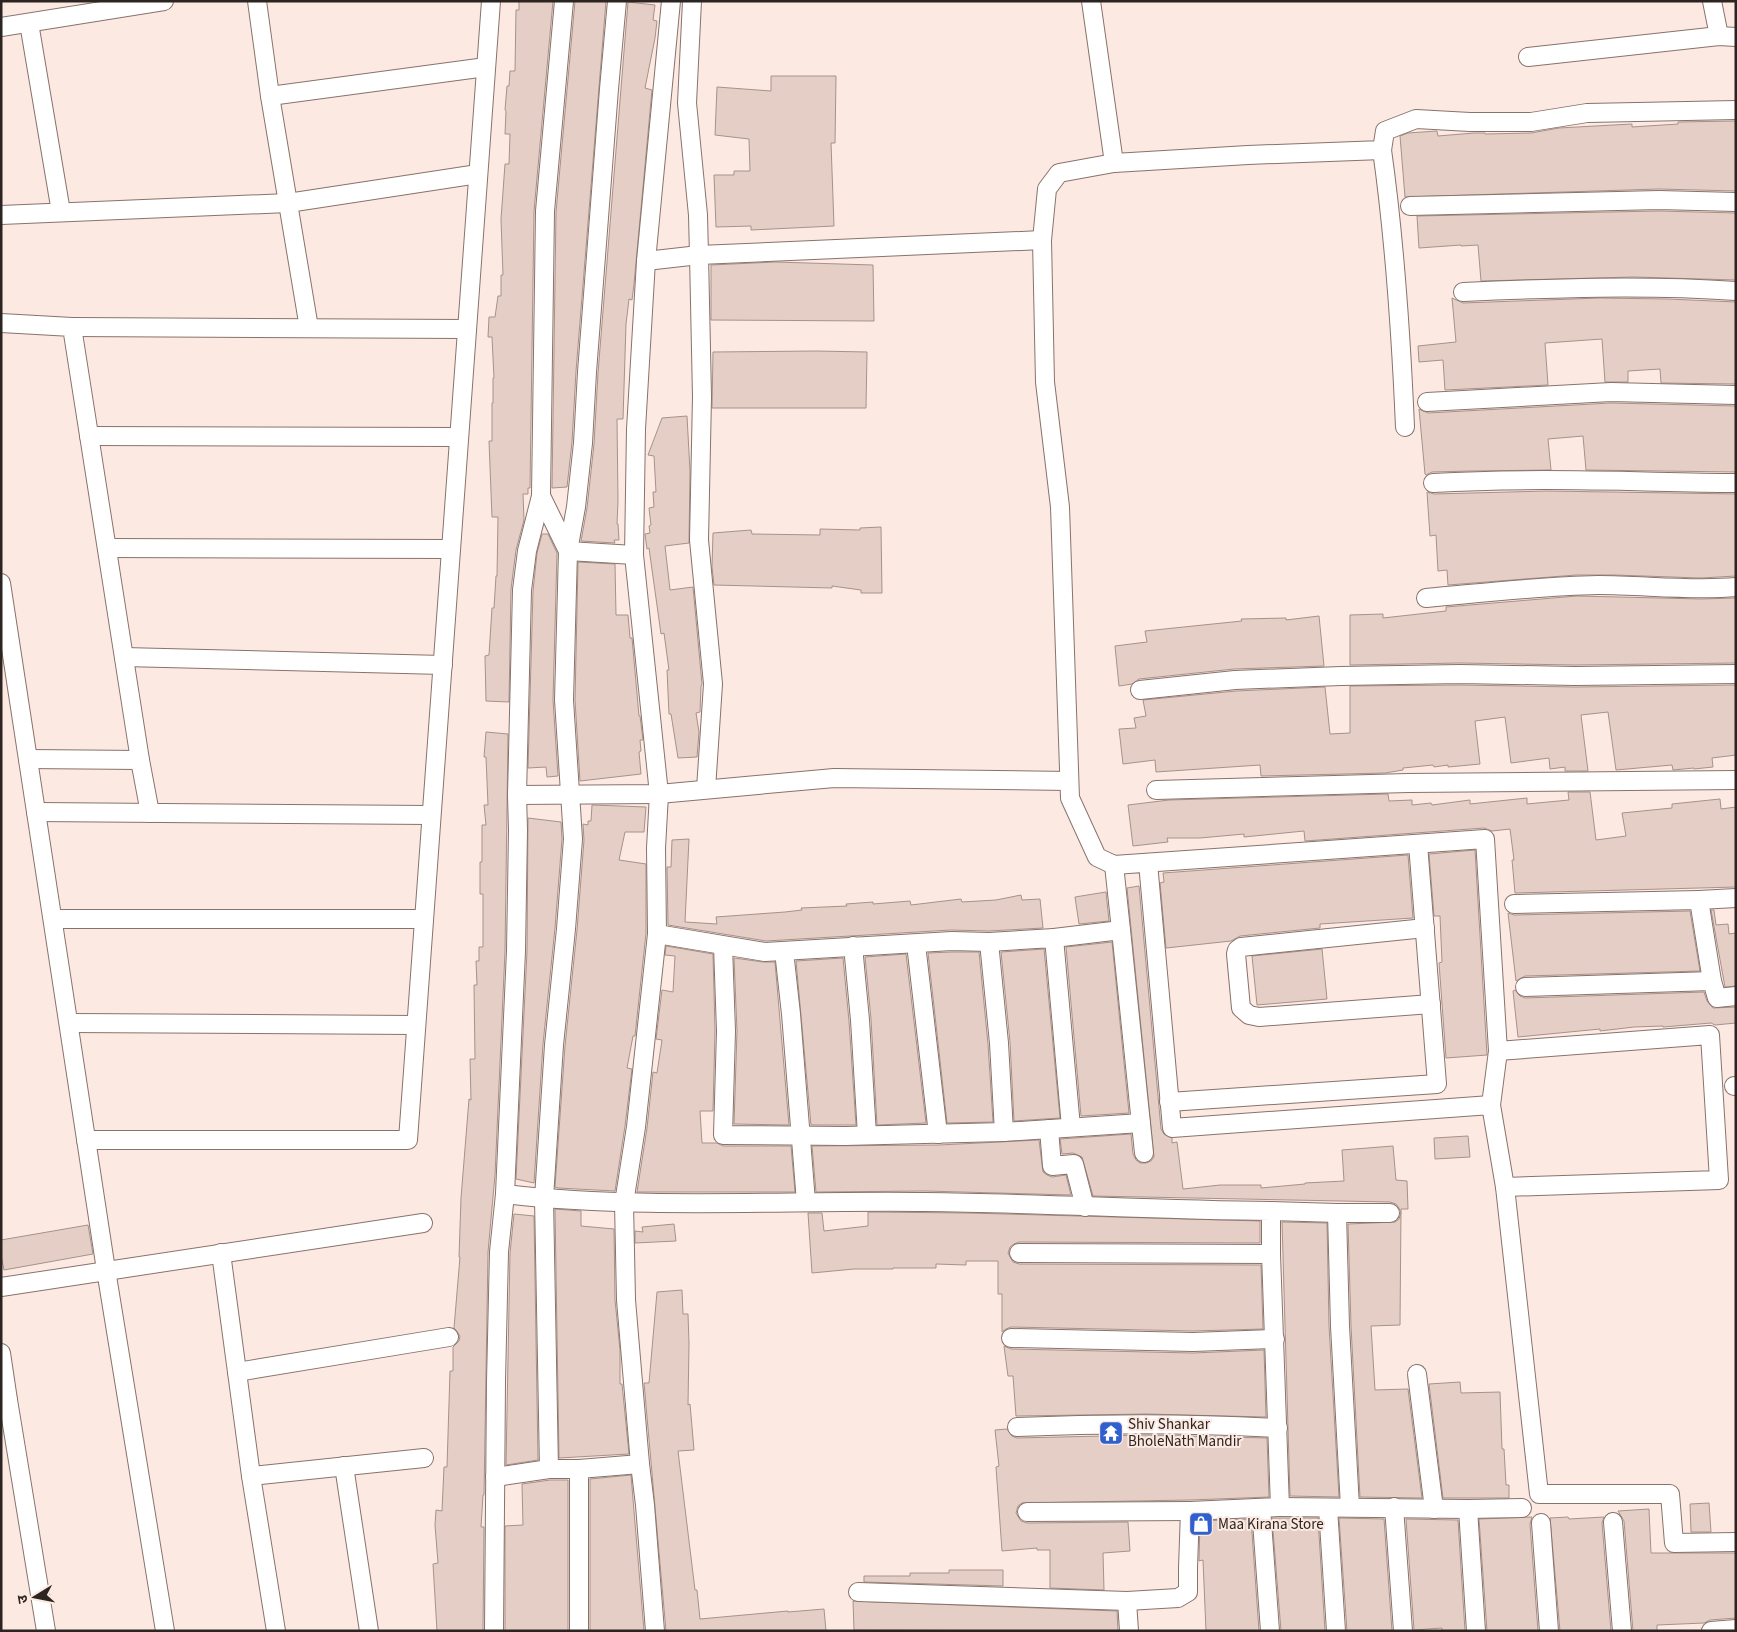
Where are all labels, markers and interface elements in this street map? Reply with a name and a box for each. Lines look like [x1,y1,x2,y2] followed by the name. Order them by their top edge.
[1128,1414,1242,1452] place label: Shiv Shankar BholeNath Mandir
[1098,1420,1124,1446] temple icon: Shiv Shankar BholeNath Mandir
[1188,1511,1214,1537] shop icon: Maa Kirana Store
[1218,1514,1324,1535] place label: Maa Kirana Store
[10,1572,60,1622] north arrow
[12,1593,34,1605] text: उ

